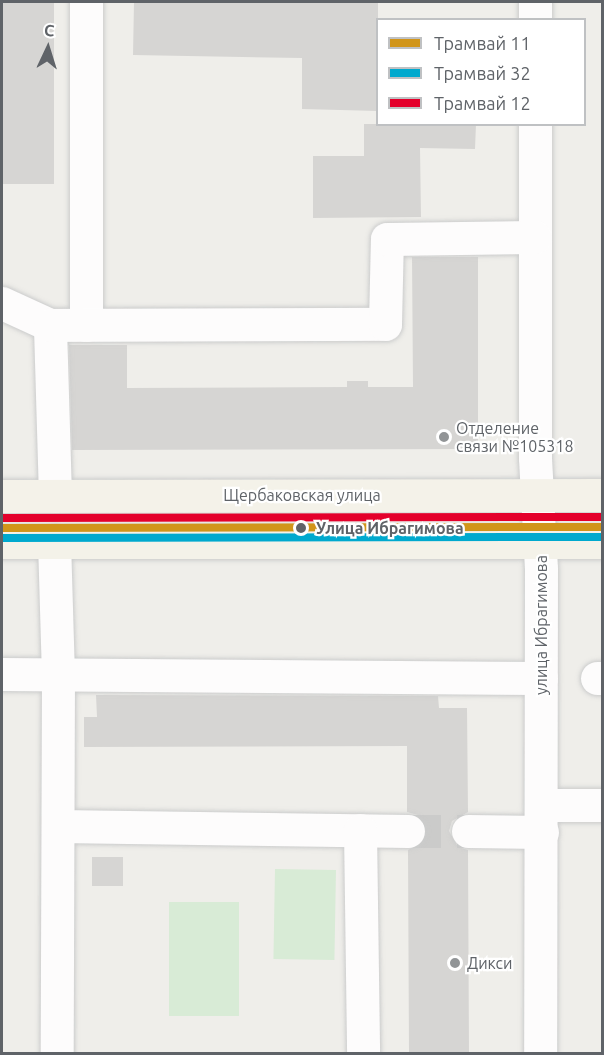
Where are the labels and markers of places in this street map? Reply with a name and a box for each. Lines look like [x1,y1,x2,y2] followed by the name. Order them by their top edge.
[456,418,573,456] place label: Отделение связи №105318
[437,430,451,444] marker: Отделение связи №105318
[291,518,311,538] marker: Улица Ибрагимова
[316,518,464,538] place label: Улица Ибрагимова
[467,953,513,973] place label: Дикси
[448,956,462,970] marker: Дикси

